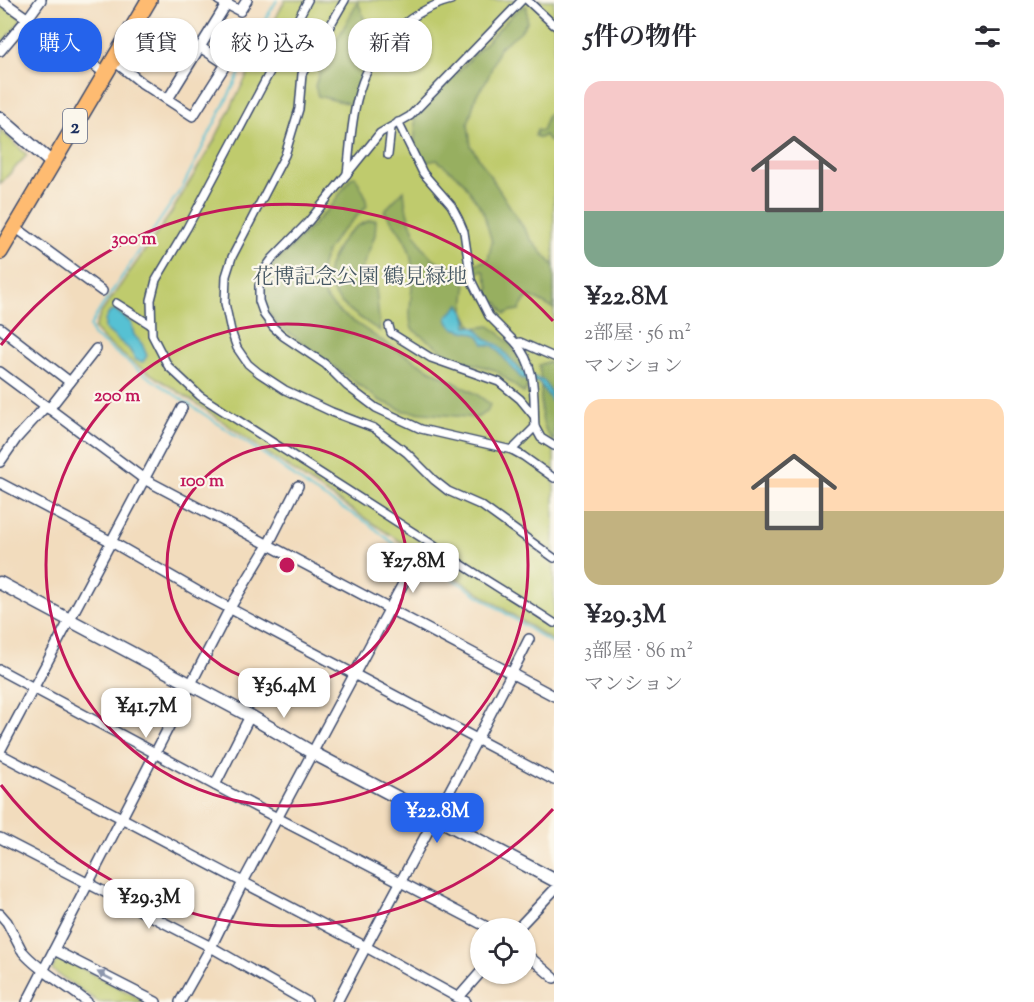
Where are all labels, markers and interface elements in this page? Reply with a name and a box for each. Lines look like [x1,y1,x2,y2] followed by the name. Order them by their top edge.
[18,18,102,72] chip: 購入
[114,18,198,72] chip: 賃貸
[210,18,336,72] chip: 絞り込み
[348,18,432,72] chip: 新着
[584,20,697,57] text: 5件の物件
[971,20,1004,53] icon: filters
[63,109,87,143] road number: 2
[740,120,848,228] icon: home
[112,227,157,253] text: 300 m
[253,263,467,293] park label: 花博記念公園 鶴見緑地
[584,279,668,316] text: ¥22.8M
[584,320,691,349] text: 2部屋 · 56 m²
[584,353,683,382] text: マンション
[94,384,140,410] text: 200 m
[740,438,848,546] icon: home
[180,469,224,495] text: 100 m
[364,543,462,594] pin: ¥27.8M
[381,548,445,577] text: ¥27.8M
[277,555,297,575] centre of rings
[584,597,666,634] text: ¥29.3M
[584,638,693,667] text: 3部屋 · 86 m²
[235,668,333,719] pin: ¥36.4M
[584,671,683,700] text: マンション
[252,673,316,702] text: ¥36.4M
[97,688,195,739] pin: ¥41.7M
[115,693,177,722] text: ¥41.7M
[388,793,486,844] pin: ¥22.8M
[405,798,469,827] text: ¥22.8M
[100,879,198,930] pin: ¥29.3M
[117,884,181,913] text: ¥29.3M
[470,918,536,984] map controls
[470,918,536,984] button: locate
[97,971,114,981] one-way arrow

